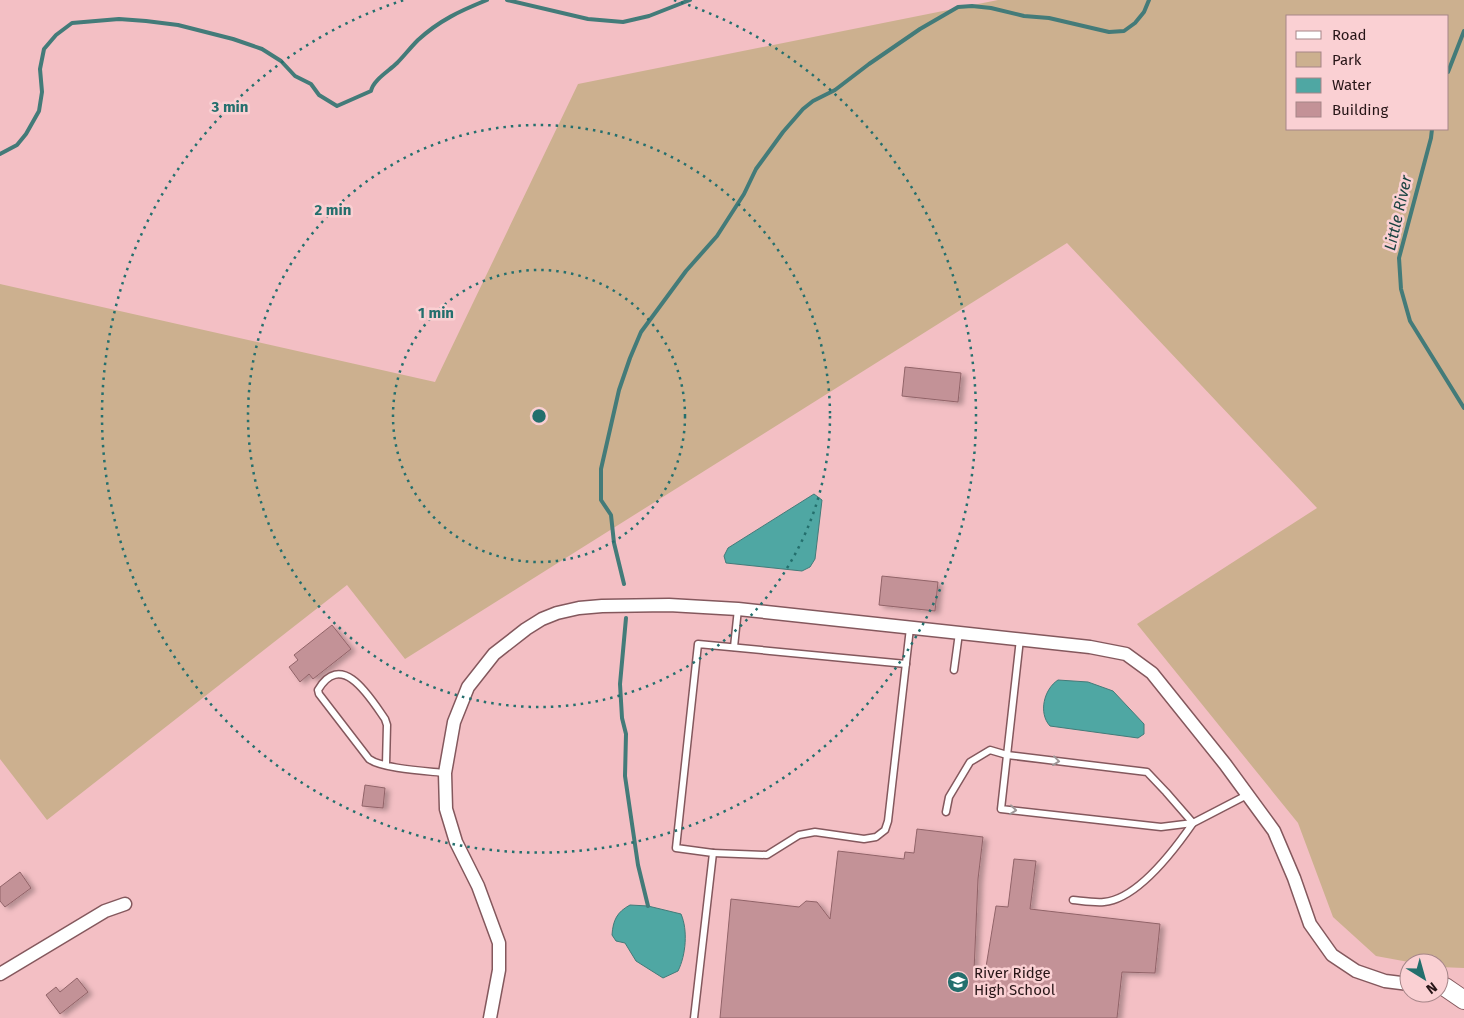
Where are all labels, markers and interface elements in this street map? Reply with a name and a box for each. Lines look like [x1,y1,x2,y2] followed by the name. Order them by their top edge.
[1286,15,1449,130] legend
[1332,26,1367,44] text: Road
[1332,51,1362,69] text: Park
[1332,76,1371,94] text: Water
[211,98,248,116] text: 3 min
[1332,101,1388,119] text: Building
[1380,173,1416,252] water label: Little River
[315,201,351,219] text: 2 min
[418,304,454,322] text: 1 min
[530,407,548,425] centre of rings
[1052,755,1060,766] one-way arrow
[1009,804,1017,815] one-way arrow
[1399,953,1449,1003] north arrow
[974,964,1056,999] place label: River Ridge High School
[946,970,970,994] school or university icon: River Ridge High School
[1423,978,1440,998] text: N

